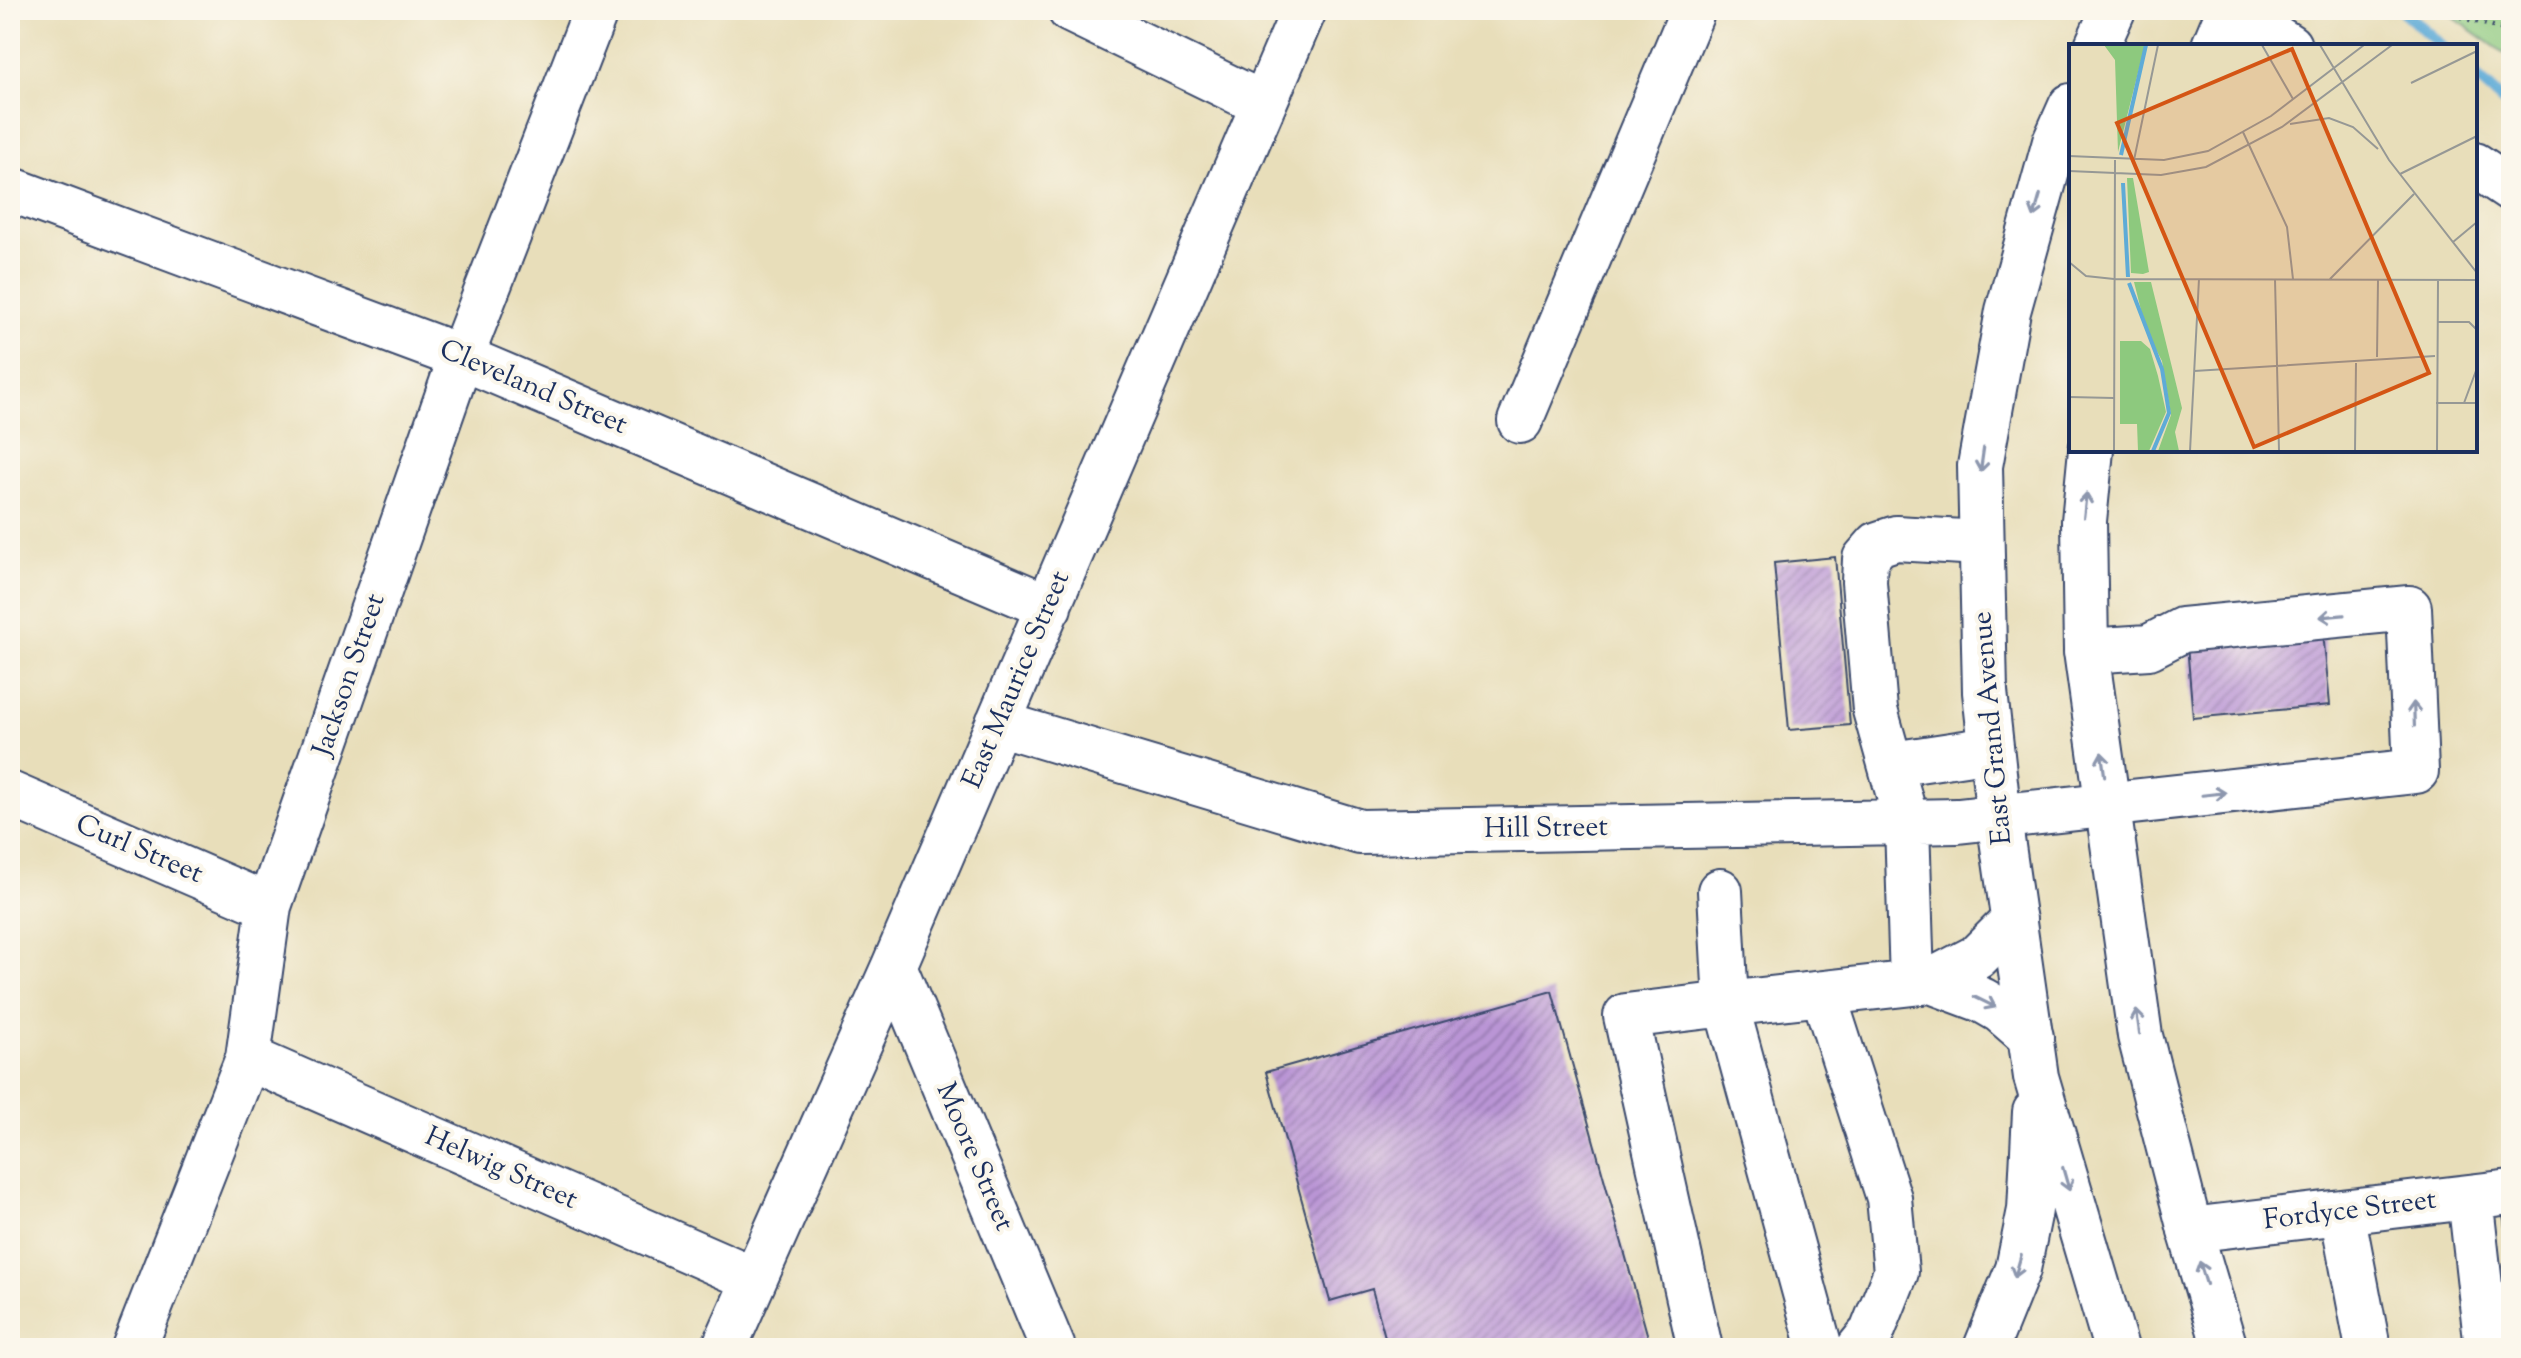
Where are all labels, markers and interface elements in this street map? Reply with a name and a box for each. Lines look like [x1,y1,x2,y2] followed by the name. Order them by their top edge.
[2069,44,2477,452] inset map
[2029,193,2044,219] one-way arrow
[433,330,634,446] street label: Cleveland Street
[1974,447,1989,472] one-way arrow
[2078,492,2093,519] one-way arrow
[953,565,1081,795] street label: East Maurice Street
[303,588,397,764] street label: Jackson Street
[2319,608,2346,623] one-way arrow
[1963,610,2023,846] street label: East Grand Avenue
[2406,701,2421,728] one-way arrow
[2095,752,2110,777] one-way arrow
[2201,786,2226,801] one-way arrow
[69,805,209,895] street label: Curl Street
[1484,808,1609,850] street label: Hill Street
[1972,995,1996,1010] one-way arrow
[2130,1010,2145,1035] one-way arrow
[925,1077,1023,1238] street label: Moore Street
[418,1118,584,1221] street label: Helwig Street
[2060,1166,2074,1191] one-way arrow
[2261,1181,2439,1241] street label: Fordyce Street
[2010,1252,2025,1278] one-way arrow
[2195,1261,2210,1287] one-way arrow

